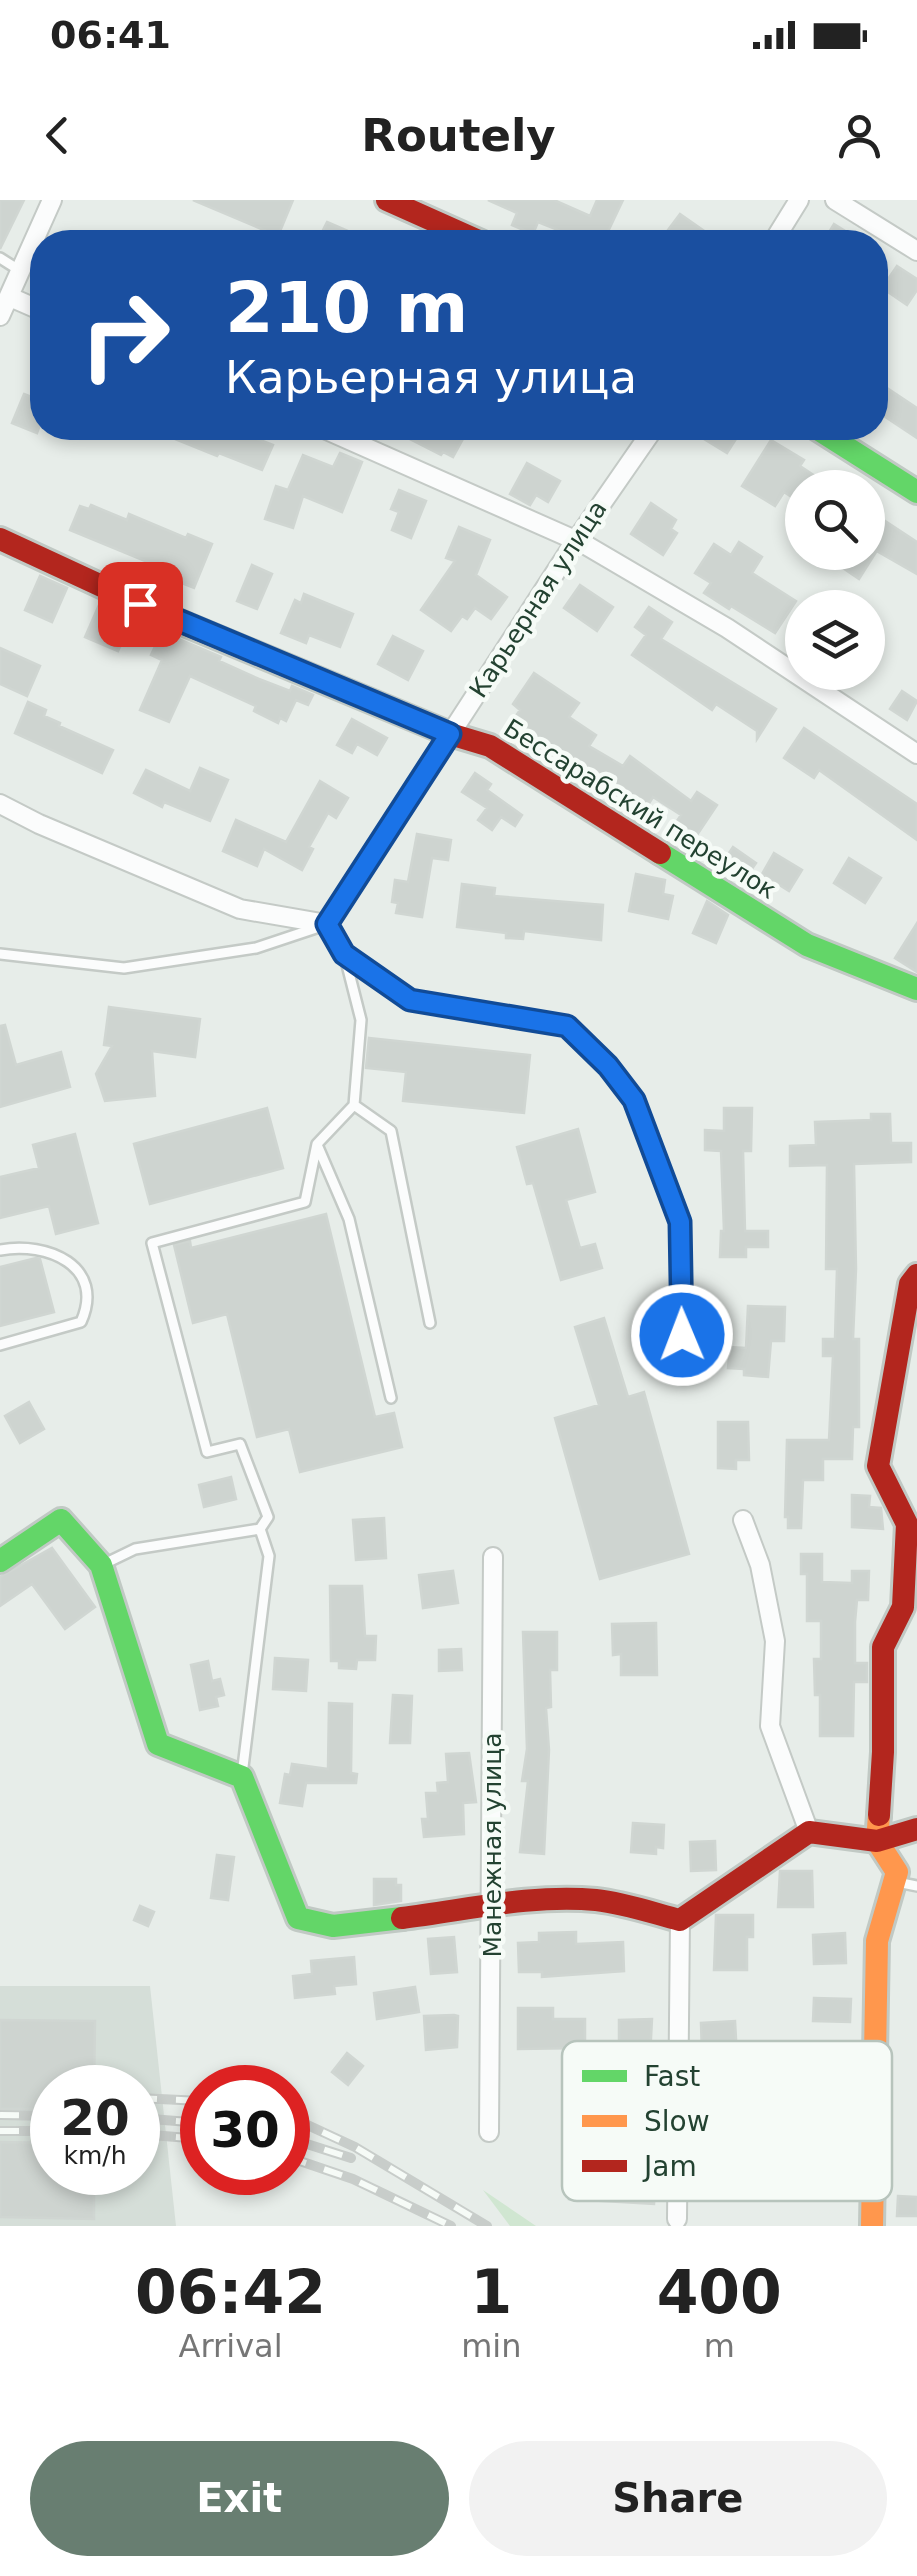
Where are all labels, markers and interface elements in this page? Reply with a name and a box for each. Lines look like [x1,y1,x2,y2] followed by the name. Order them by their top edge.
[50,13,171,57] text: 06:41
[30,108,85,163] icon: back
[832,108,887,163] icon: person
[361,109,556,162] text: Routely
[225,267,468,349] text: 210 m
[60,270,190,400] icon: right
[225,351,637,404] text: Карьерная улица
[785,470,885,690] map controls
[785,470,885,570] button: search
[463,495,613,703] street label: Карьерная улица
[98,562,183,647] pin
[113,577,168,632] icon: arrive
[785,590,885,690] button: layers
[499,713,781,905] street label: Бессарабский переулок
[630,1283,734,1387] position arrow
[478,1732,507,1958] street label: Манежная улица
[562,2041,892,2201] legend
[644,2060,700,2093] text: Fast
[180,2065,310,2195] speed limit sign: 30
[60,2089,130,2147] text: 20
[644,2105,710,2138] text: Slow
[63,2141,127,2170] text: km/h
[642,2150,697,2183] text: Jam
[135,2257,326,2327] text: 06:42
[470,2257,512,2327] text: 1
[657,2257,782,2327] text: 400
[179,2327,283,2365] text: Arrival
[461,2327,522,2365] text: min
[704,2327,735,2365] text: m
[30,2441,449,2556] button: Exit
[469,2441,887,2556] button: Share

